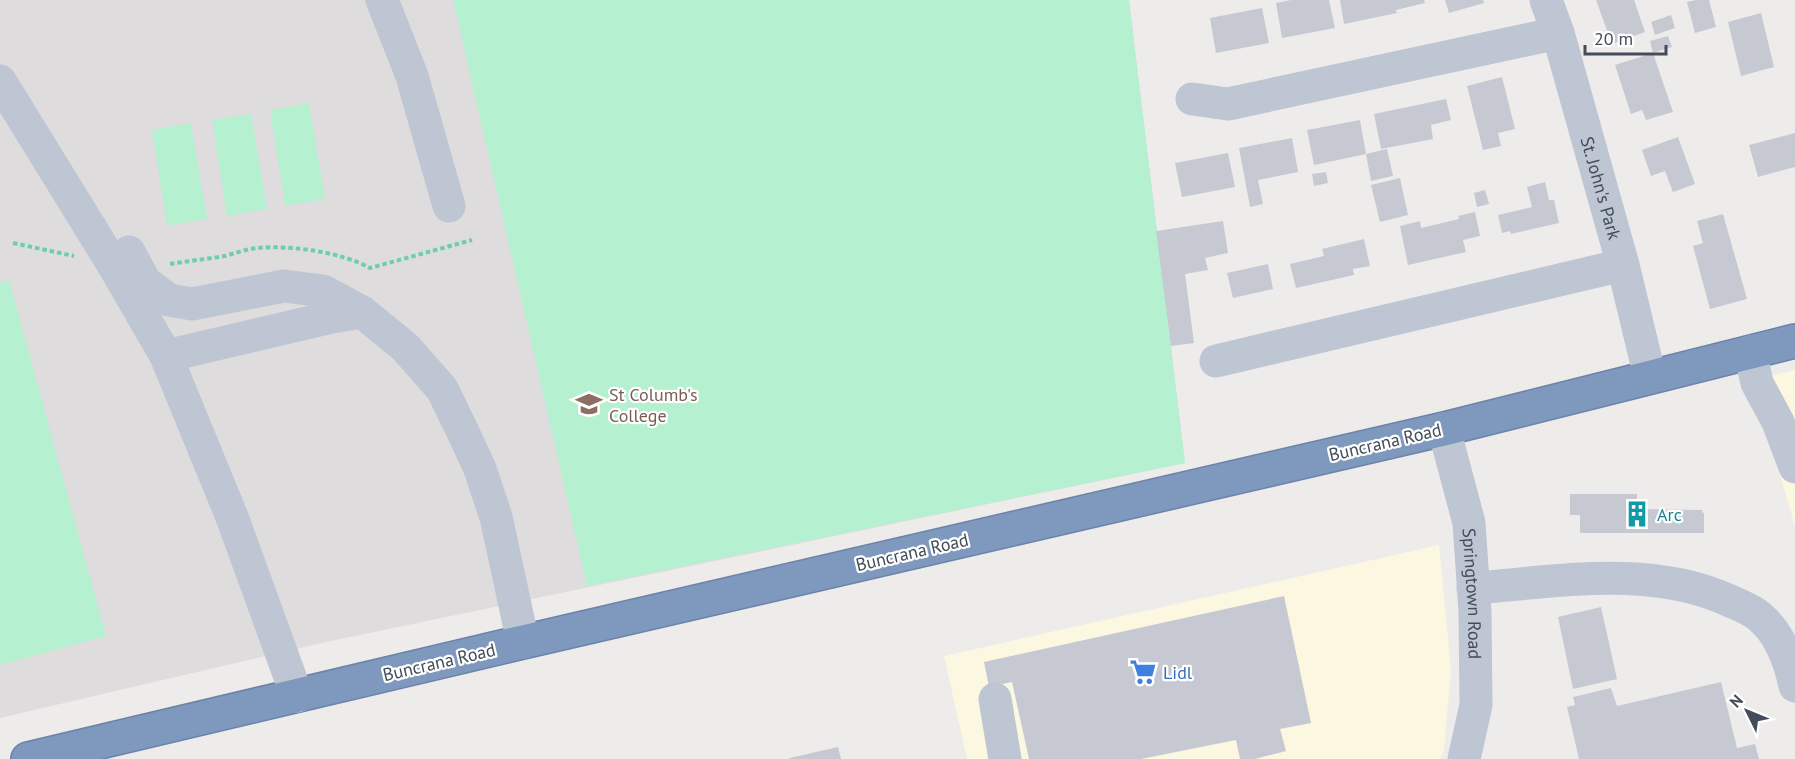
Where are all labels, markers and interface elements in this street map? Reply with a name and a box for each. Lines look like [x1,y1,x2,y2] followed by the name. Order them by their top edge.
[1585,18,1666,56] scale bar
[1594,27,1633,50] text: 20 m
[1576,134,1627,243] street label: St. John's Park
[609,383,698,427] place label: St Columb's College
[574,389,604,419] school or university icon: St Columb's College
[1326,418,1444,466] street label: Buncrana Road
[1622,499,1652,529] building icon: Arc
[1657,503,1682,526] place label: Arc
[1458,527,1487,659] street label: Springtown Road
[853,528,971,576] street label: Buncrana Road
[380,638,498,686] street label: Buncrana Road
[1128,657,1158,687] supermarket icon: Lidl
[1163,661,1193,684] place label: Lidl
[1717,681,1777,741] north arrow
[1725,690,1747,711] text: N

